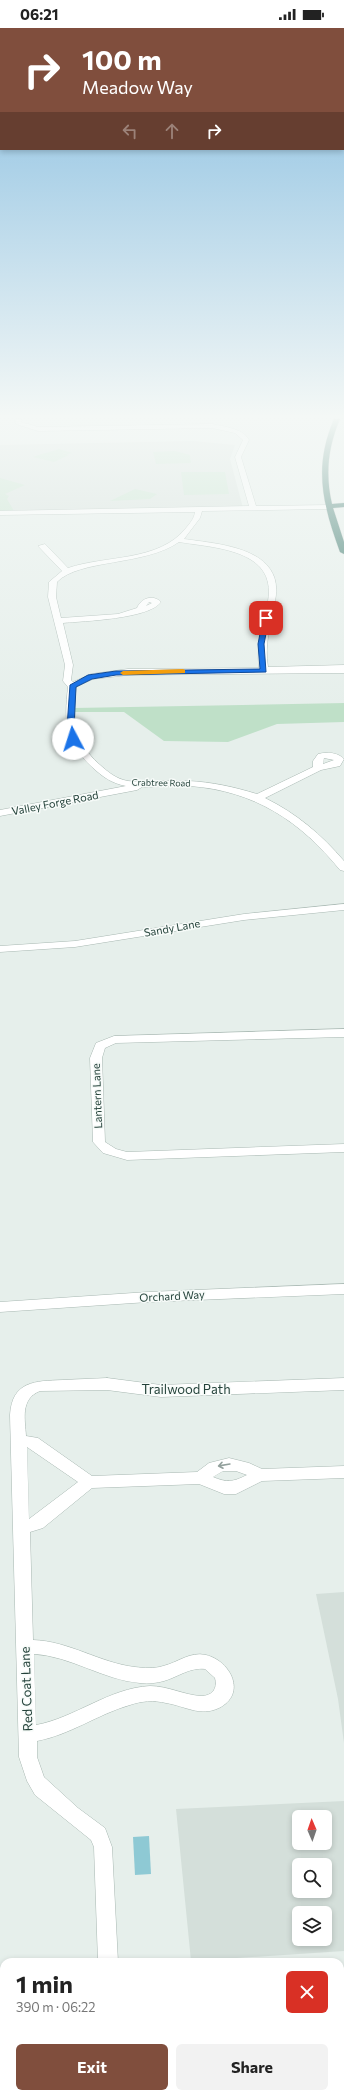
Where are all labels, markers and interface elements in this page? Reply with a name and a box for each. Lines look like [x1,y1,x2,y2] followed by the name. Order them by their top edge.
[20,5,59,23] text: 06:21
[82,42,162,76] text: 100 m
[16,44,68,96] icon: right
[82,76,193,98] text: Meadow Way
[119,120,141,142] icon: left
[161,120,183,142] icon: ahead
[203,120,225,142] icon: right
[249,601,283,635] pin
[255,607,277,629] icon: arrive
[52,718,94,760] position arrow
[131,776,191,789] street label: Crabtree Road
[10,788,99,817] street label: Valley Forge Road
[143,916,201,939] street label: Sandy Lane
[89,1063,104,1129] street label: Lantern Lane
[139,1287,205,1304] street label: Orchard Way
[141,1381,231,1397] street label: Trailwood Path
[218,1461,231,1469] one-way arrow
[17,1646,35,1732] street label: Red Coat Lane
[292,1810,332,1850] north arrow
[292,1810,332,1946] map controls
[292,1858,332,1898] button: search
[292,1906,332,1946] button: layers
[16,1969,73,1998] text: 1 min
[286,1971,328,2013] button: close
[16,1999,96,2015] text: 390 m · 06:22
[16,2044,168,2090] button: Exit
[176,2044,328,2090] button: Share

